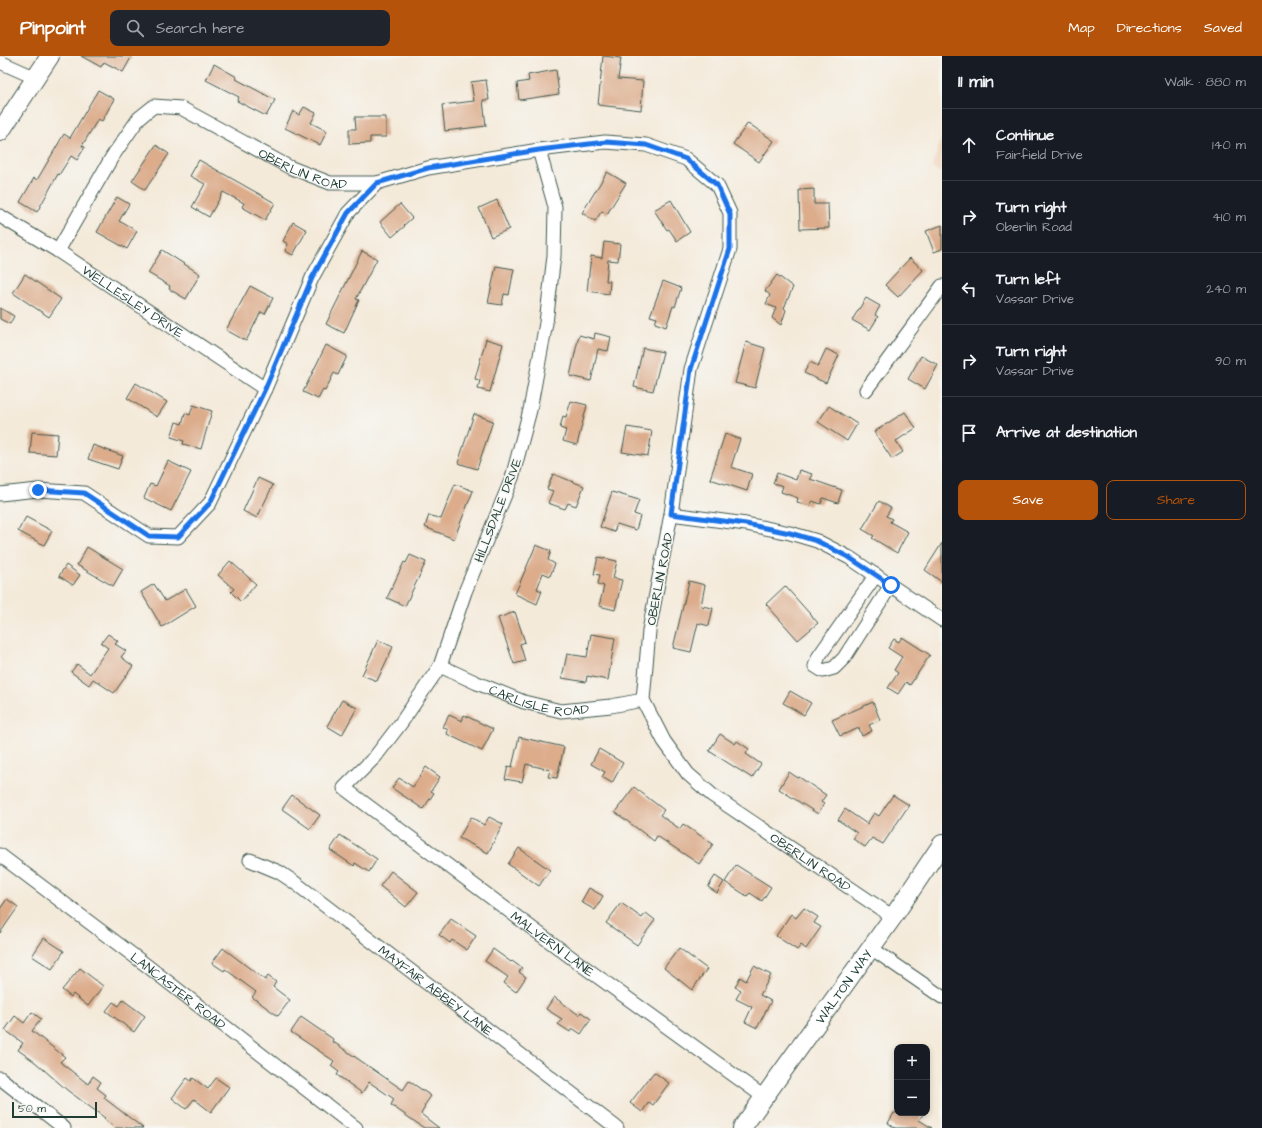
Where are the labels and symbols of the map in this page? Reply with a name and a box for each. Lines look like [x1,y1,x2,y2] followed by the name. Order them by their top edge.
[255,144,347,193] street label: OBERLIN ROAD
[78,262,187,342] street label: WELLESLEY DRIVE
[470,455,526,565] street label: HILLSDALE DRIVE
[29,481,47,499] route end
[642,531,678,627] street label: OBERLIN ROAD
[882,576,900,594] route start
[486,681,590,721] street label: CARLISLE ROAD
[766,829,855,897] street label: OBERLIN ROAD
[507,907,598,982] street label: MALVERN LANE
[374,941,497,1041] street label: MAYFAIR ABBEY LANE
[811,946,877,1028] street label: WALTON WAY
[126,948,230,1034] street label: LANCASTER ROAD
[12,1100,97,1119] scale bar

